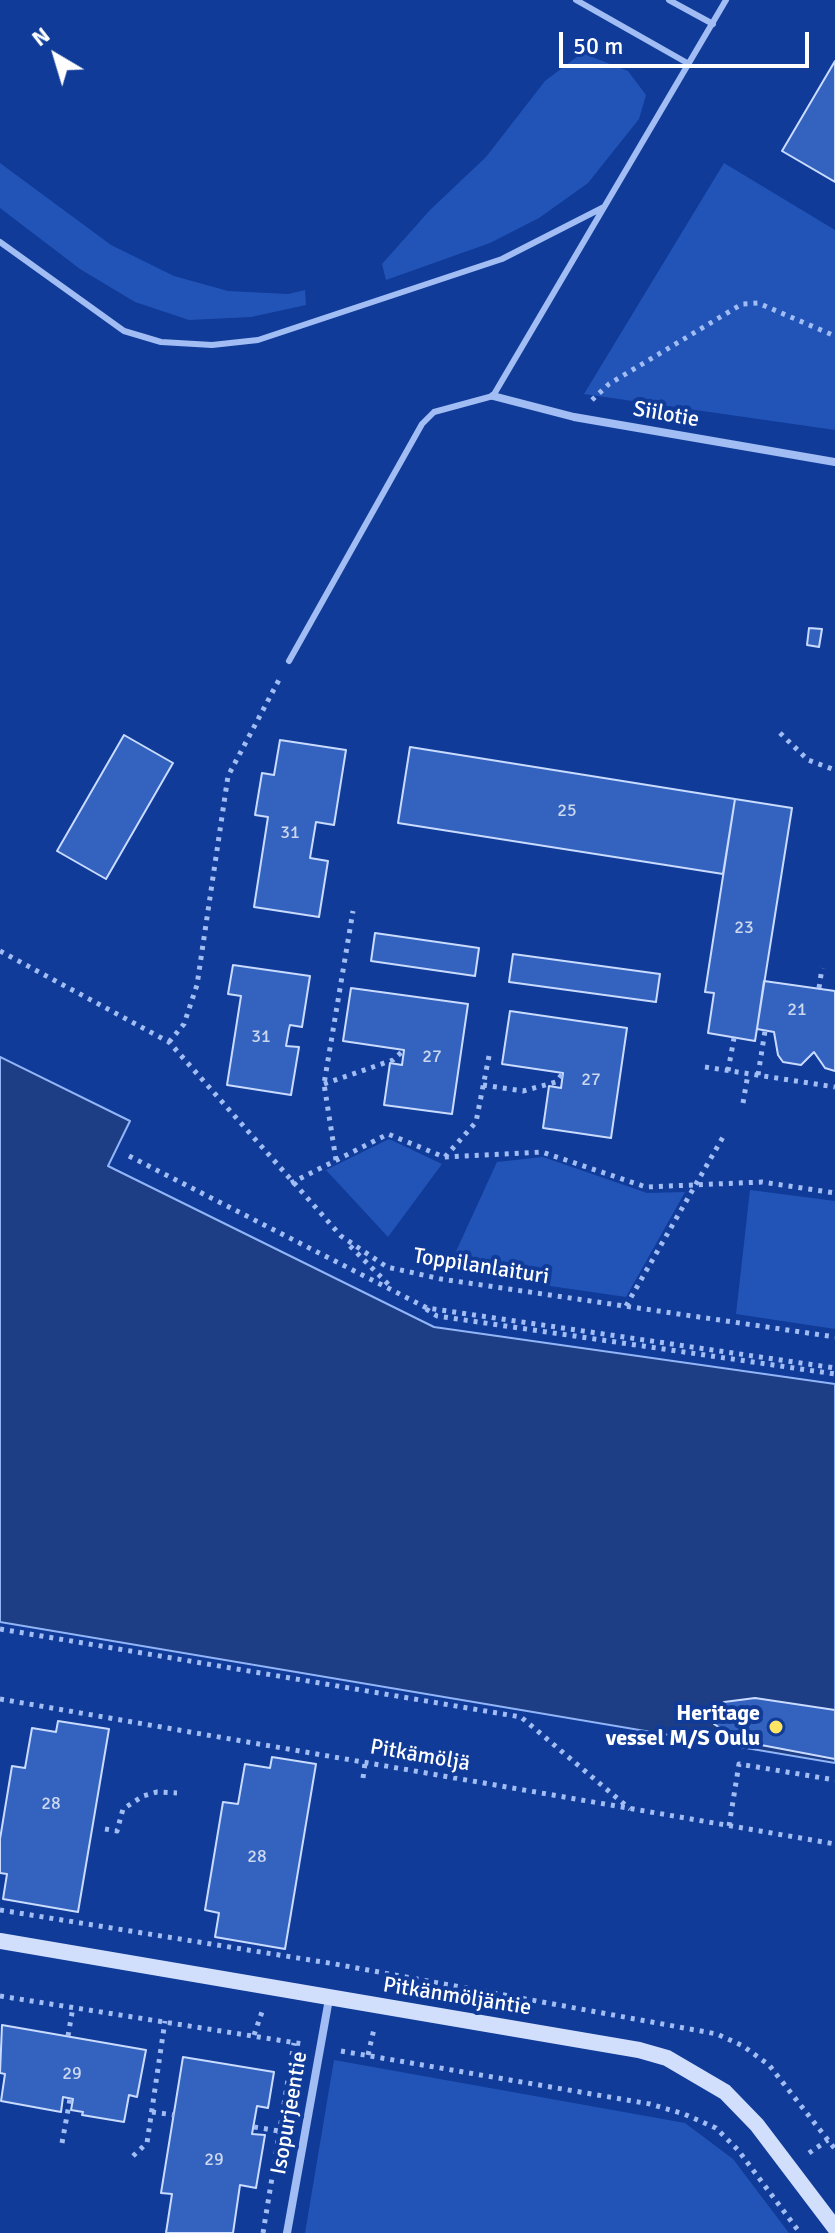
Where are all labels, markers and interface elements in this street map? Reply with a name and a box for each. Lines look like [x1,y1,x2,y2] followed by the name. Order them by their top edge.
[16,16,96,96] north arrow
[563,16,813,66] scale bar
[27,21,55,52] text: N
[573,31,623,61] text: 50 m
[631,396,701,434] street label: Siilotie
[557,800,577,822] house number: 25
[280,822,300,844] house number: 31
[734,917,754,939] house number: 23
[787,999,807,1021] house number: 21
[251,1026,271,1048] house number: 31
[422,1046,442,1068] house number: 27
[581,1069,601,1091] house number: 27
[411,1243,551,1291] street label: Toppilanlaituri
[606,1701,760,1752] place label: Heritage vessel M/S Oulu
[767,1718,785,1736] marker: Heritage vessel M/S Oulu
[368,1734,472,1778] street label: Pitkämöljä
[41,1793,61,1815] house number: 28
[247,1846,267,1868] house number: 28
[381,1972,533,2022] street label: Pitkänmöljäntie
[266,2049,314,2177] street label: Isopurjeentie
[62,2063,82,2085] house number: 29
[204,2149,224,2171] house number: 29

